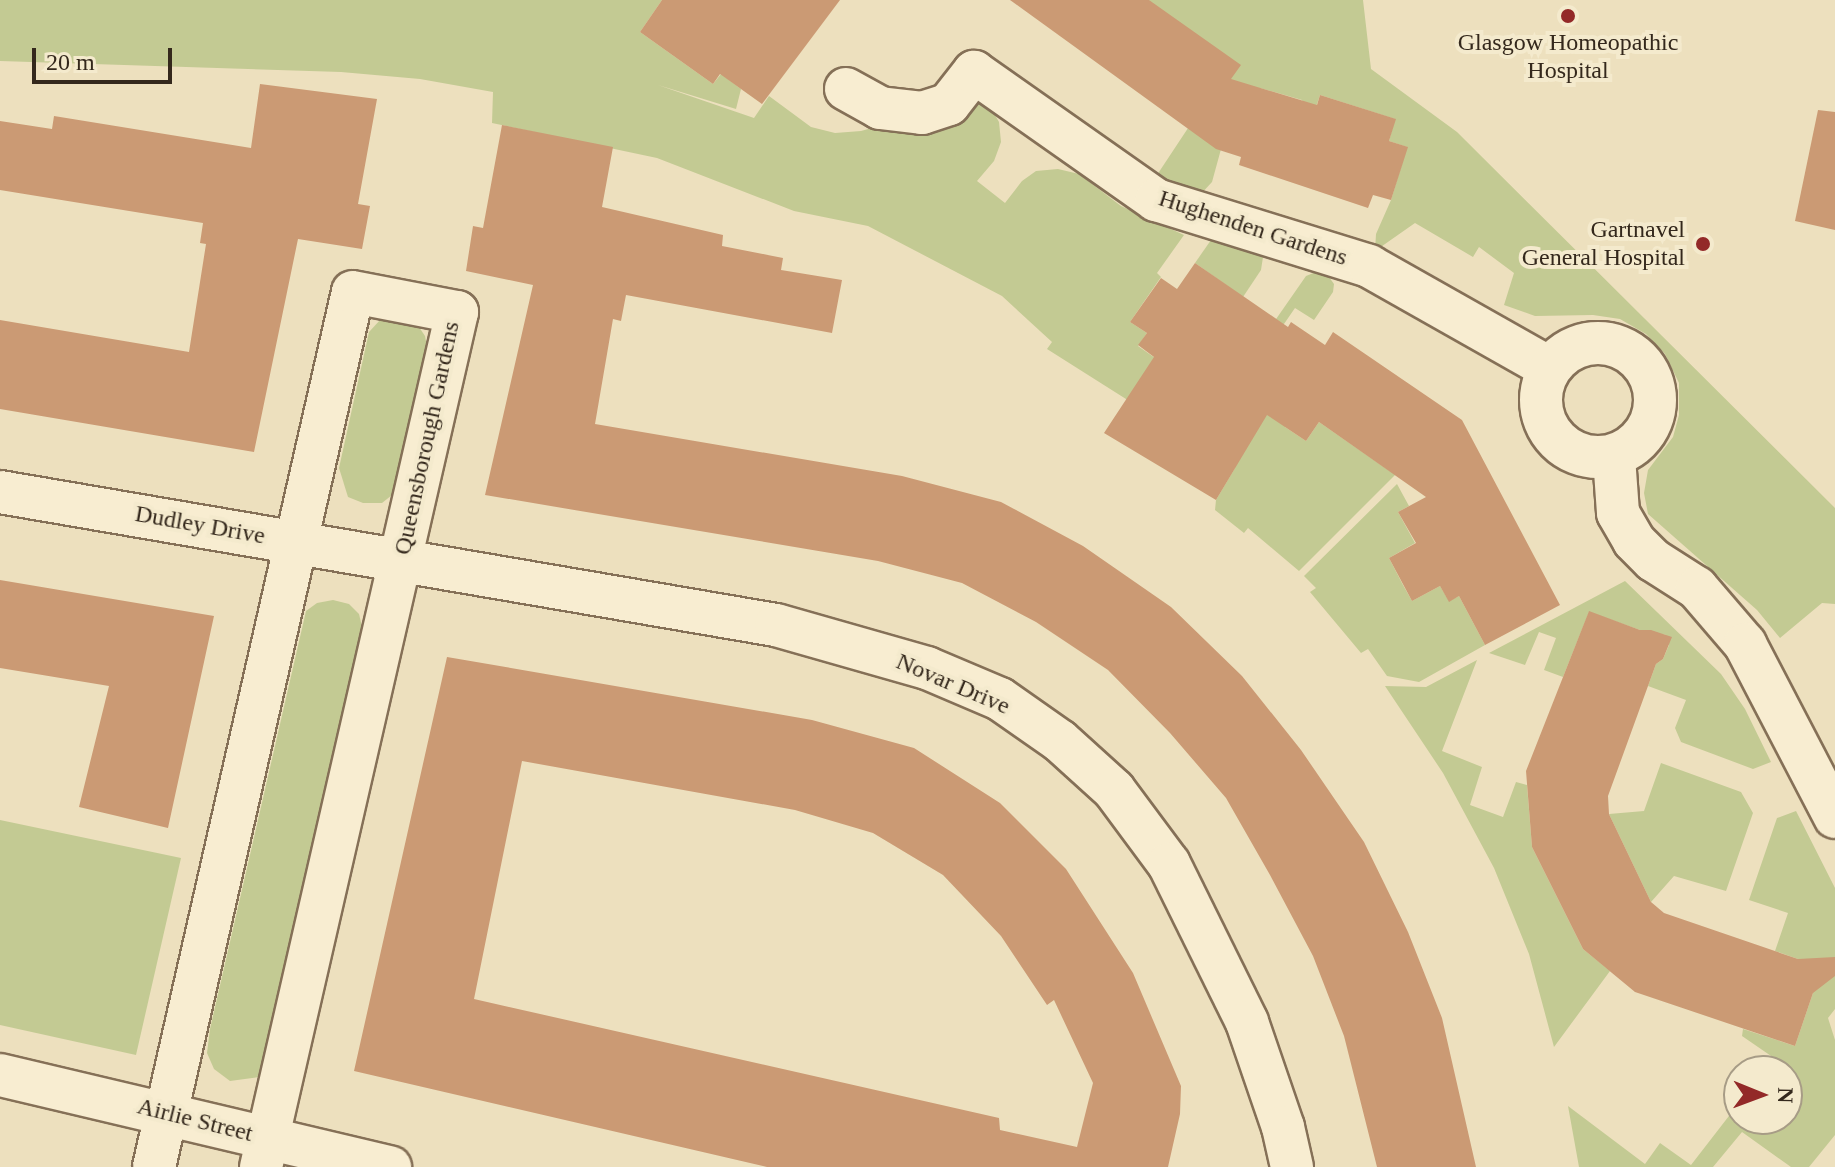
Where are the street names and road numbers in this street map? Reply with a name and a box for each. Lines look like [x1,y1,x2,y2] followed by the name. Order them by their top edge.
[1155,184,1351,272] street label: Hughenden Gardens
[388,319,466,557] street label: Queensborough Gardens
[133,499,267,551] street label: Dudley Drive
[892,647,1014,721] street label: Novar Drive
[134,1092,256,1148] street label: Airlie Street

